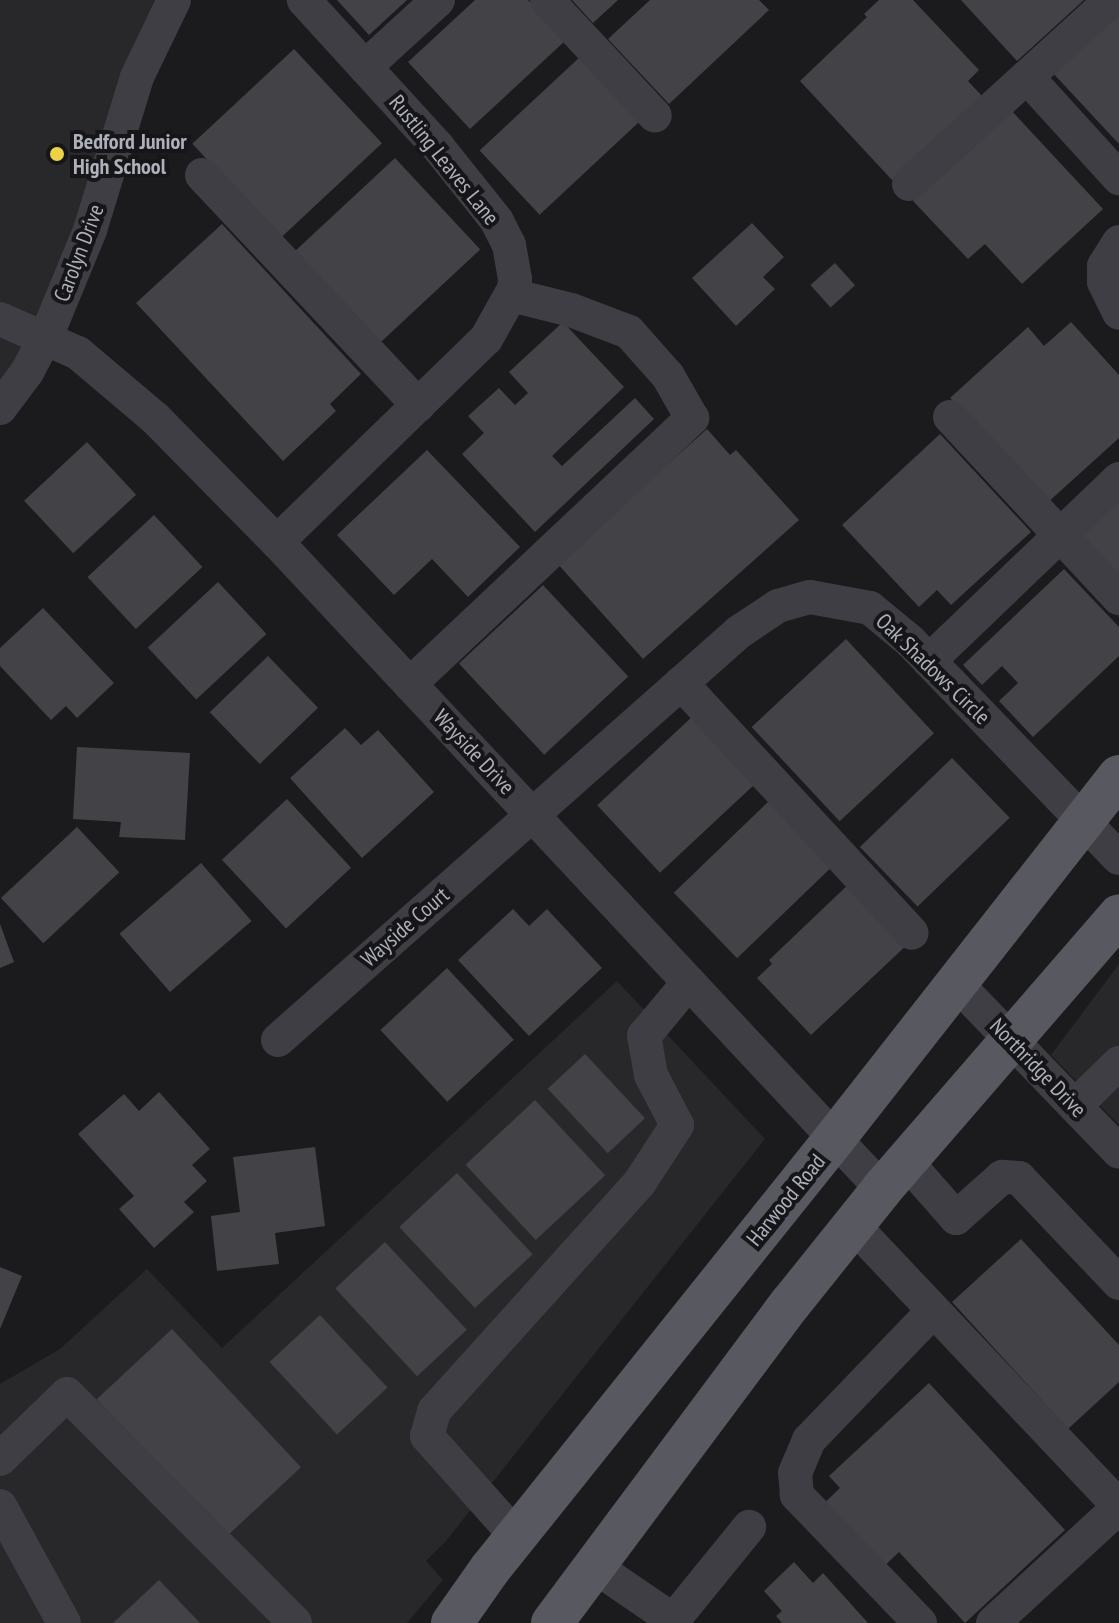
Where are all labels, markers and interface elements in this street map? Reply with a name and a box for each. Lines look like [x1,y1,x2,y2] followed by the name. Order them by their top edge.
[384,90,504,230] street label: Rustling Leaves Lane
[73,128,187,180] place label: Bedford Junior High School
[48,145,66,163] marker: Bedford Junior High School
[48,201,110,305] street label: Carolyn Drive
[870,608,996,730] street label: Oak Shadows Circle
[428,704,520,800] street label: Wayside Drive
[356,882,454,972] street label: Wayside Court
[984,1013,1092,1123] street label: Northridge Drive
[741,1149,831,1251] street label: Harwood Road

